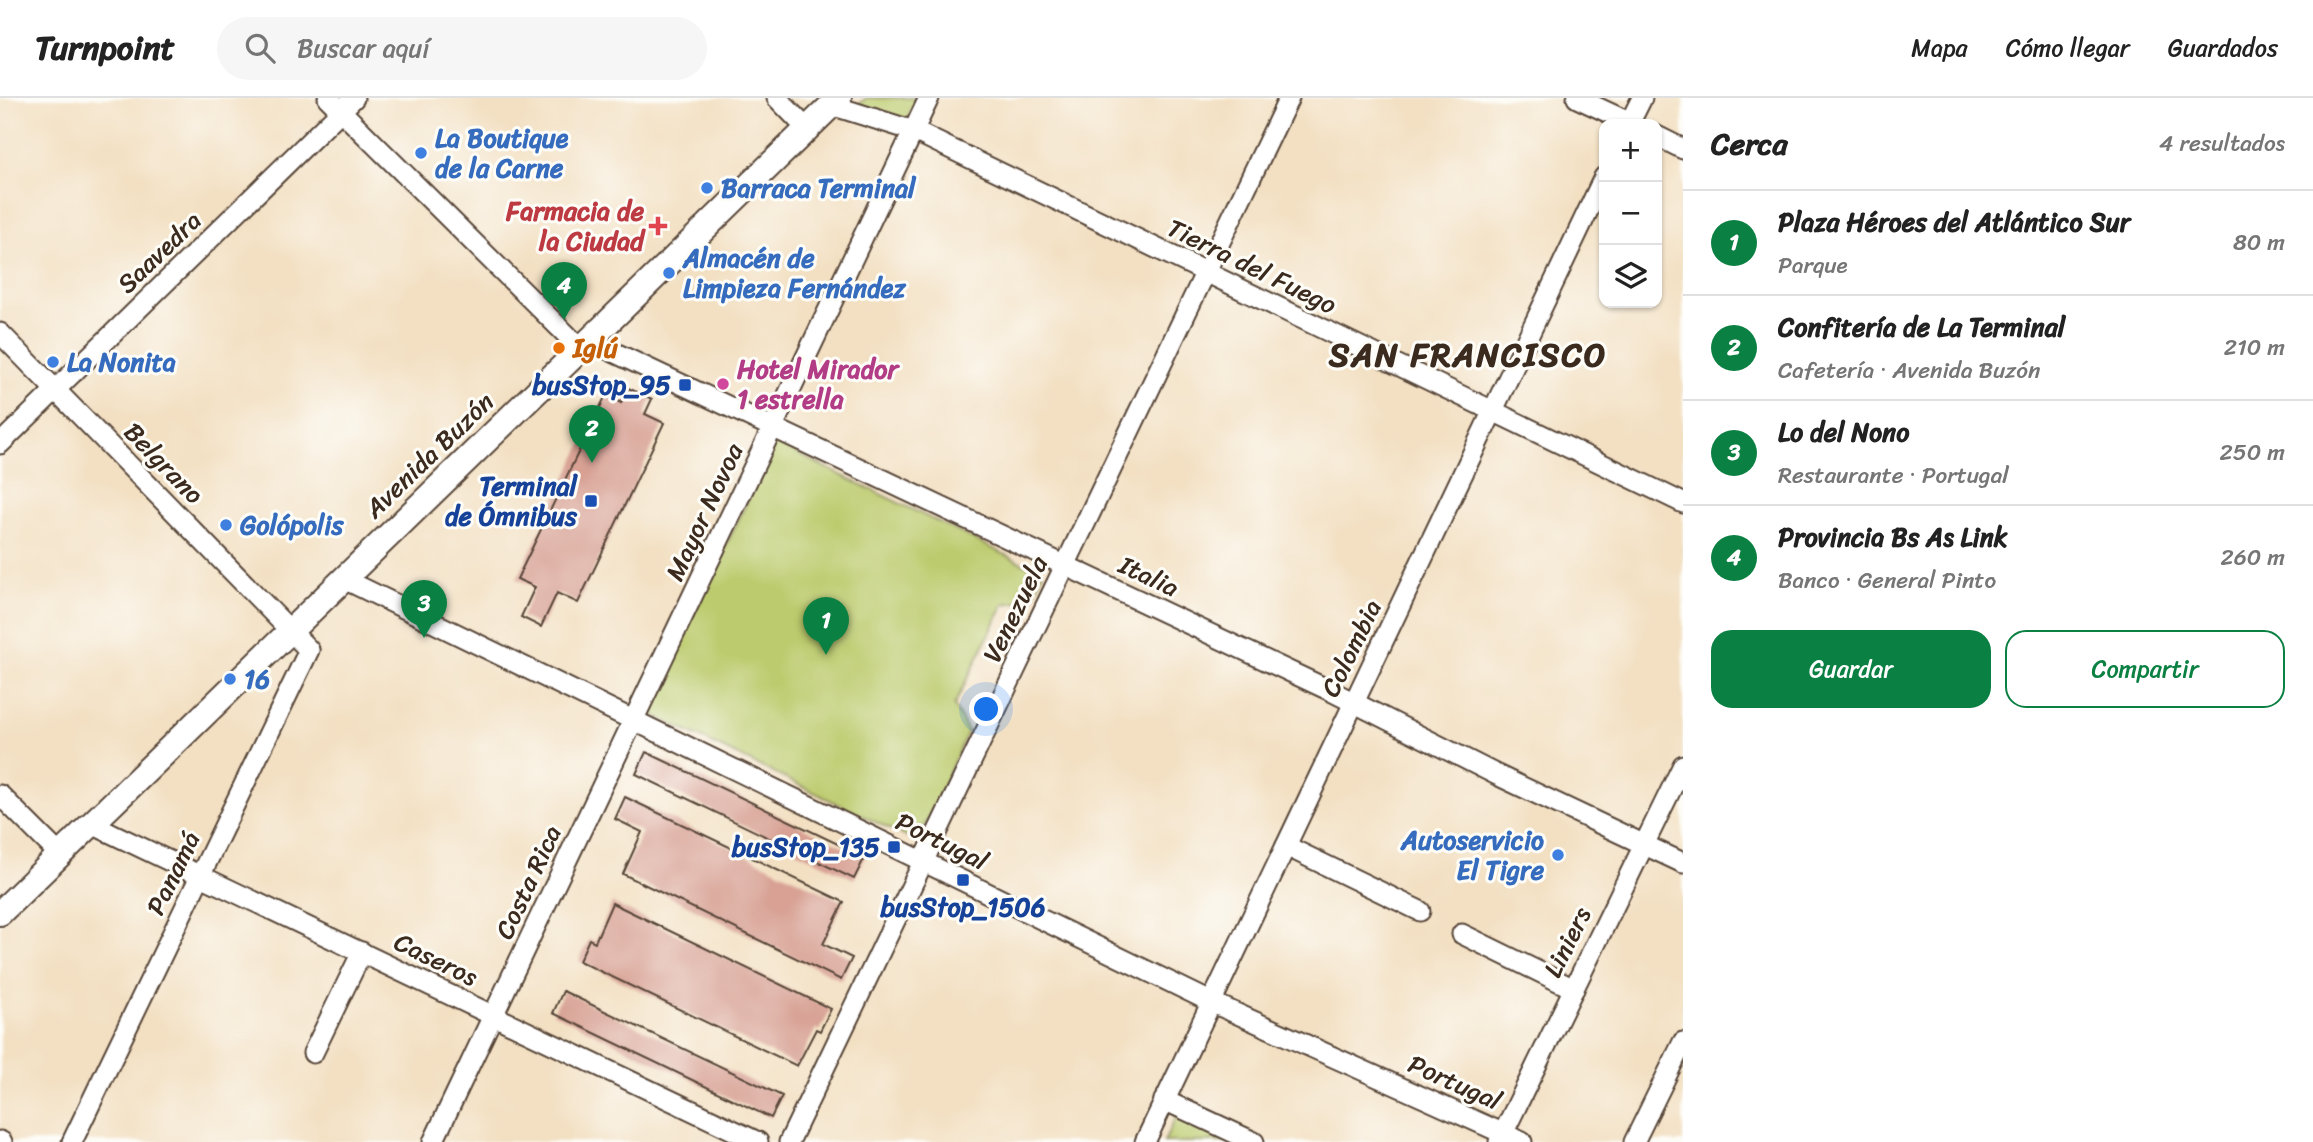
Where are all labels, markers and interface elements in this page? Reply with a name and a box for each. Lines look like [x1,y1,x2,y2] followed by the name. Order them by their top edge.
[217,17,707,80] search box
[35,19,175,77] text: Turnpoint
[297,25,429,71] text: Buscar aquí
[1911,27,1968,69] text: Mapa
[2006,27,2130,69] text: Cómo llegar
[2168,27,2278,69] text: Guardados
[241,29,279,67] icon: search
[435,115,569,191] place label: La Boutique de la Carne
[1711,117,1787,171] text: Cerca
[1599,119,1662,308] map controls
[1599,119,1662,182] button: +
[2159,123,2285,164] text: 4 resultados
[413,145,429,161] marker: La Boutique de la Carne
[721,165,917,211] place label: Barraca Terminal
[699,180,715,196] marker: Barraca Terminal
[1599,182,1662,245] button: −
[505,188,646,264] place label: Farmacia de la Ciudad
[105,199,213,305] street label: Saavedra
[1778,199,2130,245] text: Plaza Héroes del Atlántico Sur
[1159,205,1345,327] street label: Tierra del Fuego
[650,218,666,234] marker: Farmacia de la Ciudad
[1729,222,1739,263] text: 1
[2233,222,2285,263] text: 80 m
[682,235,907,311] place label: Almacén de Limpieza Fernández
[1599,245,1662,308] button: layers
[1778,245,1848,286] text: Parque
[541,262,587,320] pin: 4
[661,265,677,281] marker: Almacén de Limpieza Fernández
[1778,304,2065,350] text: Confitería de La Terminal
[571,325,619,371] place label: Iglú
[1328,326,1607,384] district label: SAN FRANCISCO
[1727,327,1741,368] text: 2
[2224,327,2285,368] text: 210 m
[67,339,176,385] place label: La Nonita
[551,340,567,356] marker: Iglú
[737,346,901,422] place label: Hotel Mirador 1 estrella
[1778,350,2040,391] text: Cafetería · Avenida Buzón
[45,354,61,370] marker: La Nonita
[531,362,671,408] place label: busStop_95
[715,376,731,392] marker: Hotel Mirador 1 estrella
[677,377,693,393] marker: busStop_95
[352,380,505,530] street label: Avenida Buzón
[569,405,615,463] pin: 2
[1778,409,1909,455] text: Lo del Nono
[112,411,216,515] street label: Belgrano
[1728,432,1740,473] text: 3
[2219,432,2285,473] text: 250 m
[652,434,756,589] street label: Mayor Novoa
[1778,455,2009,496] text: Restaurante · Portugal
[445,463,579,539] place label: Terminal de Ómnibus
[583,493,599,509] marker: Terminal de Ómnibus
[240,502,345,548] place label: Golópolis
[1778,514,2008,560] text: Provincia Bs As Link
[218,517,234,533] marker: Golópolis
[1727,537,1741,578] text: 4
[2220,537,2285,578] text: 260 m
[1110,542,1187,610] street label: Italia
[969,547,1061,670] street label: Venezuela
[1778,560,1996,601] text: Banco · General Pinto
[401,580,447,638] pin: 3
[1308,591,1394,705] street label: Colombia
[803,597,849,655] pin: 1
[1711,630,1991,708] button: Guardar
[2005,630,2285,708] button: Compartir
[244,656,270,702] place label: 16
[222,671,238,687] marker: 16
[969,692,1003,726] your location
[888,799,997,884] street label: Portugal
[481,817,575,947] street label: Costa Rica
[1400,817,1545,893] place label: Autoservicio El Tigre
[133,823,213,923] street label: Panamá
[731,824,880,870] place label: busStop_135
[886,839,902,855] marker: busStop_135
[1550,847,1566,863] marker: Autoservicio El Tigre
[955,872,971,888] marker: busStop_1506
[879,884,1046,930] place label: busStop_1506
[1530,898,1604,985] street label: Liniers
[386,919,486,999] street label: Caseros
[1401,1041,1510,1123] street label: Portugal

